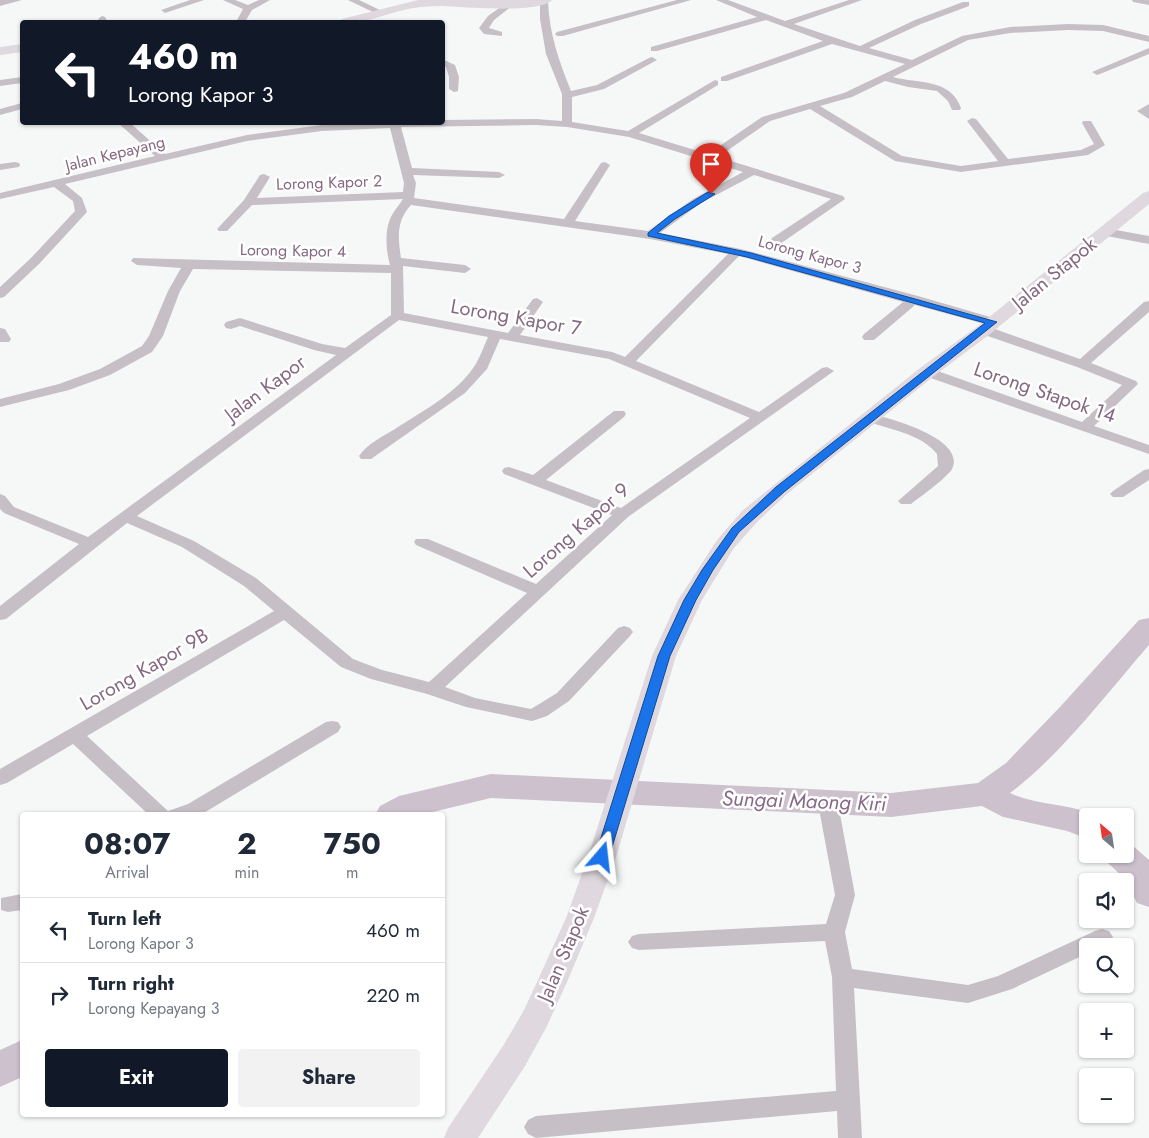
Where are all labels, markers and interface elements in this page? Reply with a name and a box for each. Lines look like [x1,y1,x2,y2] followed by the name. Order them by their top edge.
[128,32,238,82] text: 460 m
[45,40,110,105] icon: left
[128,78,274,110] text: Lorong Kapor 3
[61,130,167,177] street label: Jalan Kepayang
[690,143,732,194] pin
[697,150,725,178] icon: arrive
[276,169,383,196] street label: Lorong Kapor 2
[756,230,864,279] street label: Lorong Kapor 3
[1003,230,1103,319] street label: Jalan Stapok
[240,238,346,263] street label: Lorong Kapor 4
[448,292,584,343] street label: Lorong Kapor 7
[216,348,312,430] street label: Jalan Kapor
[970,355,1120,430] street label: Lorong Stapok 14
[517,476,636,585] street label: Lorong Kapor 9
[75,621,214,718] street label: Lorong Kapor 9B
[721,783,887,819] water label: Sungai Maong Kiri
[1079,808,1134,862] north arrow
[1079,808,1134,1123] map controls
[84,822,170,865] text: 08:07
[237,822,257,865] text: 2
[324,822,381,865] text: 750
[575,830,627,882] position arrow
[105,861,149,884] text: Arrival
[234,861,259,884] text: min
[346,861,358,884] text: m
[1079,873,1134,928] button: sound
[529,902,597,1009] street label: Jalan Stapok
[88,905,161,932] text: Turn left
[45,916,73,944] icon: left
[366,917,420,944] text: 460 m
[88,932,194,955] text: Lorong Kapor 3
[1079,938,1134,993] button: search
[88,970,174,997] text: Turn right
[45,981,73,1009] icon: right
[366,982,420,1009] text: 220 m
[88,997,220,1020] text: Lorong Kepayang 3
[1079,1003,1134,1058] button: +
[45,1049,228,1107] button: Exit
[238,1049,420,1107] button: Share
[1079,1068,1134,1123] button: −

